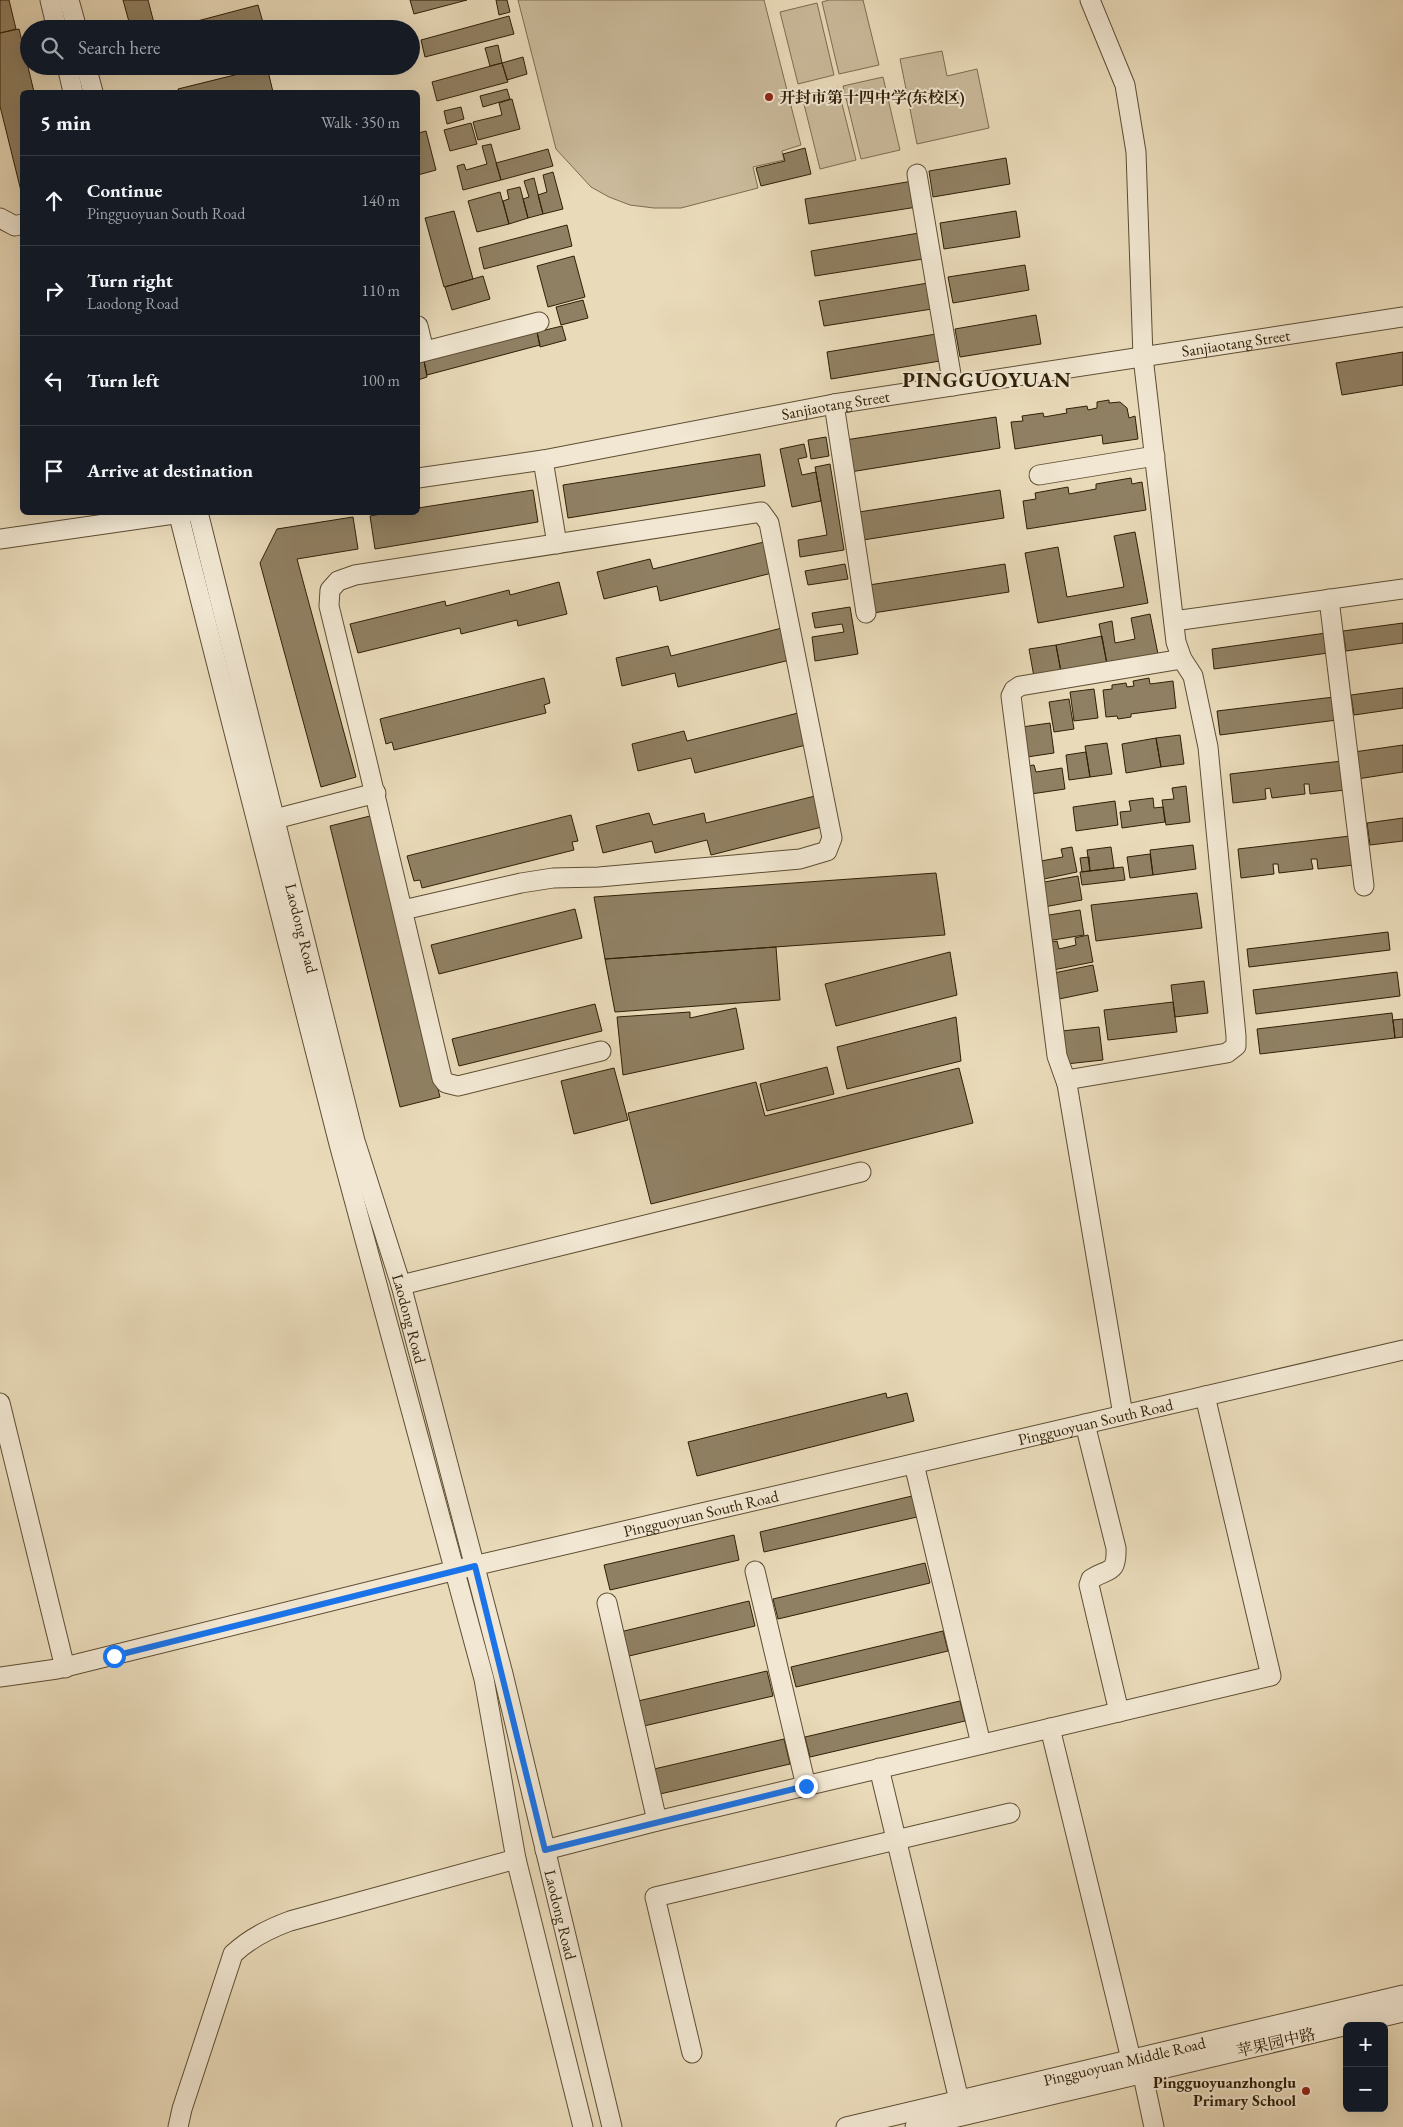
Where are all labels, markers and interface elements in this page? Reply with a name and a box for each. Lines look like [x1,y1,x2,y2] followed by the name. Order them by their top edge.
[20,20,420,75] search box
[38,34,66,62] icon: search
[78,35,160,60] text: Search here
[779,87,965,108] place label: 开封市第十四中学(东校区)
[763,91,775,103] marker: 开封市第十四中学(东校区)
[40,109,91,136] text: 5 min
[321,112,400,133] text: Walk · 350 m
[87,178,162,203] text: Continue
[40,187,68,215] icon: ahead
[361,190,400,211] text: 140 m
[87,203,245,224] text: Pingguoyuan South Road
[87,268,173,293] text: Turn right
[40,277,68,305] icon: right
[361,280,400,301] text: 110 m
[87,293,179,314] text: Laodong Road
[1180,324,1291,362] street label: Sanjiaotang Street
[902,366,1072,393] district label: PINGGUOYUAN
[40,367,68,395] icon: left
[87,368,159,393] text: Turn left
[361,370,400,391] text: 100 m
[780,386,891,425] street label: Sanjiaotang Street
[40,457,68,485] icon: arrive
[87,458,253,483] text: Arrive at destination
[280,881,323,976] street label: Laodong Road
[387,1271,431,1366] street label: Laodong Road
[1016,1394,1176,1450] street label: Pingguoyuan South Road
[621,1485,781,1542] street label: Pingguoyuan South Road
[103,1645,126,1668] route start
[795,1775,818,1798] route end
[539,1868,582,1963] street label: Laodong Road
[1343,2022,1388,2112] map controls
[1343,2022,1388,2067] button: +
[1235,2023,1317,2062] street label: 苹果园中路
[1041,2032,1208,2091] street label: Pingguoyuan Middle Road
[1343,2067,1388,2112] button: −
[1153,2072,1296,2111] place label: Pingguoyuanzhonglu Primary School
[1300,2085,1312,2097] marker: Pingguoyuanzhonglu Primary School

